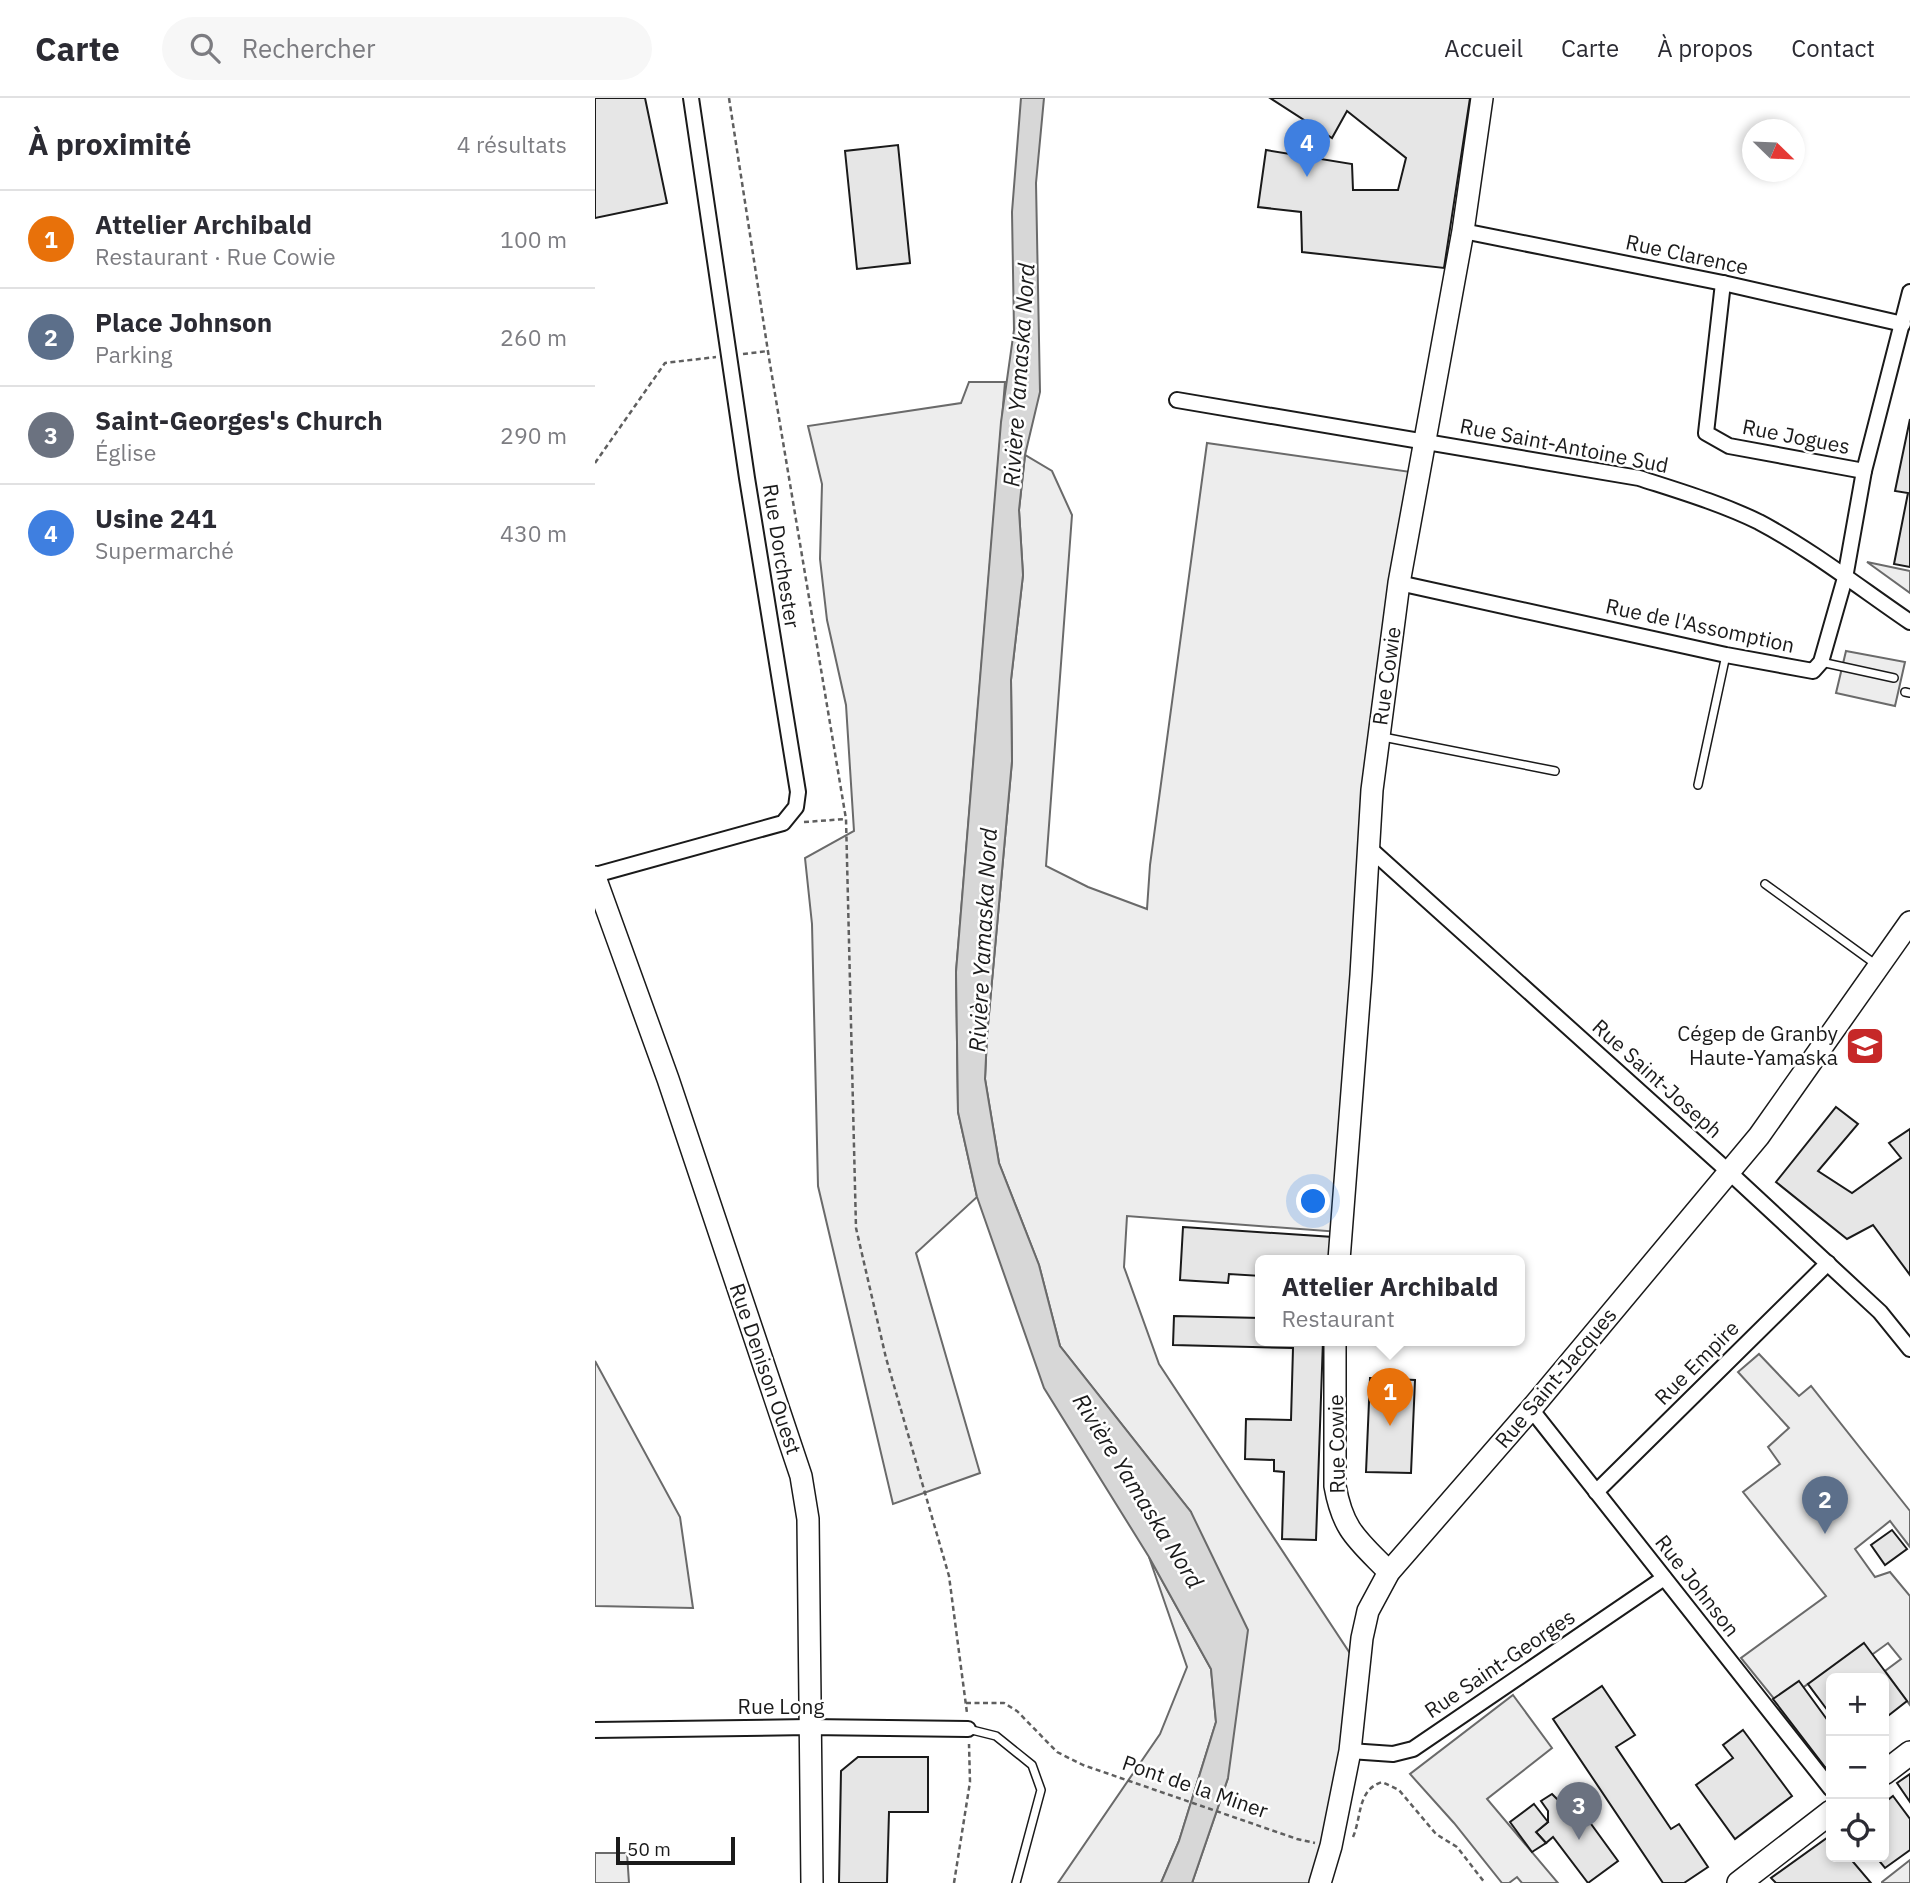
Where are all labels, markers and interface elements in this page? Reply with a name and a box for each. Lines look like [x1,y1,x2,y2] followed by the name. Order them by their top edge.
[162,17,652,80] search box
[35,27,120,70] text: Carte
[186,29,224,67] icon: search
[242,31,376,65] text: Rechercher
[1444,32,1523,64] text: Accueil
[1561,32,1619,64] text: Carte
[1657,32,1753,64] text: À propos
[1791,32,1875,64] text: Contact
[1284,119,1330,177] pin: 4
[1742,119,1805,182] north arrow
[28,124,191,163] text: À proximité
[457,129,567,159] text: 4 résultats
[95,207,312,241] text: Attelier Archibald
[44,224,58,254] text: 1
[500,224,567,254] text: 100 m
[1623,227,1751,281] street label: Rue Clarence
[95,241,336,271] text: Restaurant · Rue Cowie
[995,261,1041,488] water label: Rivière Yamaska Nord
[95,305,272,339] text: Place Johnson
[44,322,58,352] text: 2
[500,322,567,352] text: 260 m
[95,339,173,369] text: Parking
[95,403,383,437] text: Saint-Georges's Church
[1458,411,1671,479] street label: Rue Saint-Antoine Sud
[1740,412,1852,460] street label: Rue Jogues
[44,420,58,450] text: 3
[500,420,567,450] text: 290 m
[95,437,156,467] text: Église
[757,482,807,630] street label: Rue Dorchester
[95,501,217,535] text: Usine 241
[44,518,58,548] text: 4
[500,518,567,548] text: 430 m
[95,535,234,565] text: Supermarché
[1603,591,1797,659] street label: Rue de l'Assomption
[1365,625,1407,727] street label: Rue Cowie
[961,827,1003,1053] water label: Rivière Yamaska Nord
[1587,1012,1729,1144] street label: Rue Saint-Joseph
[1677,1019,1839,1071] place label: Cégep de Granby Haute-Yamaska
[1844,1025,1886,1067] school or university icon: Cégep de Granby Haute-Yamaska
[1296,1184,1330,1218] your location
[1255,1255,1525,1346] popup
[1281,1269,1499,1303] text: Attelier Archibald
[724,1279,808,1458] street label: Rue Denison Ouest
[1488,1301,1622,1454] street label: Rue Saint-Jacques
[1281,1303,1395,1333] text: Restaurant
[1648,1314,1745,1411] street label: Rue Empire
[1367,1368,1413,1426] pin: 1
[1067,1387,1211,1594] water label: Rivière Yamaska Nord
[1321,1394,1351,1494] street label: Rue Cowie
[1802,1476,1848,1534] pin: 2
[1649,1529,1746,1642] street label: Rue Johnson
[1419,1602,1580,1724] street label: Rue Saint-Georges
[1826,1673,1889,1862] map controls
[1826,1673,1889,1736] button: +
[738,1692,824,1720] street label: Rue Long
[1826,1736,1889,1799] button: −
[1119,1748,1272,1824] street label: Pont de la Miner
[1556,1782,1602,1840] pin: 3
[1826,1799,1889,1862] button: locate
[616,1834,735,1866] scale bar
[627,1837,671,1861] text: 50 m

